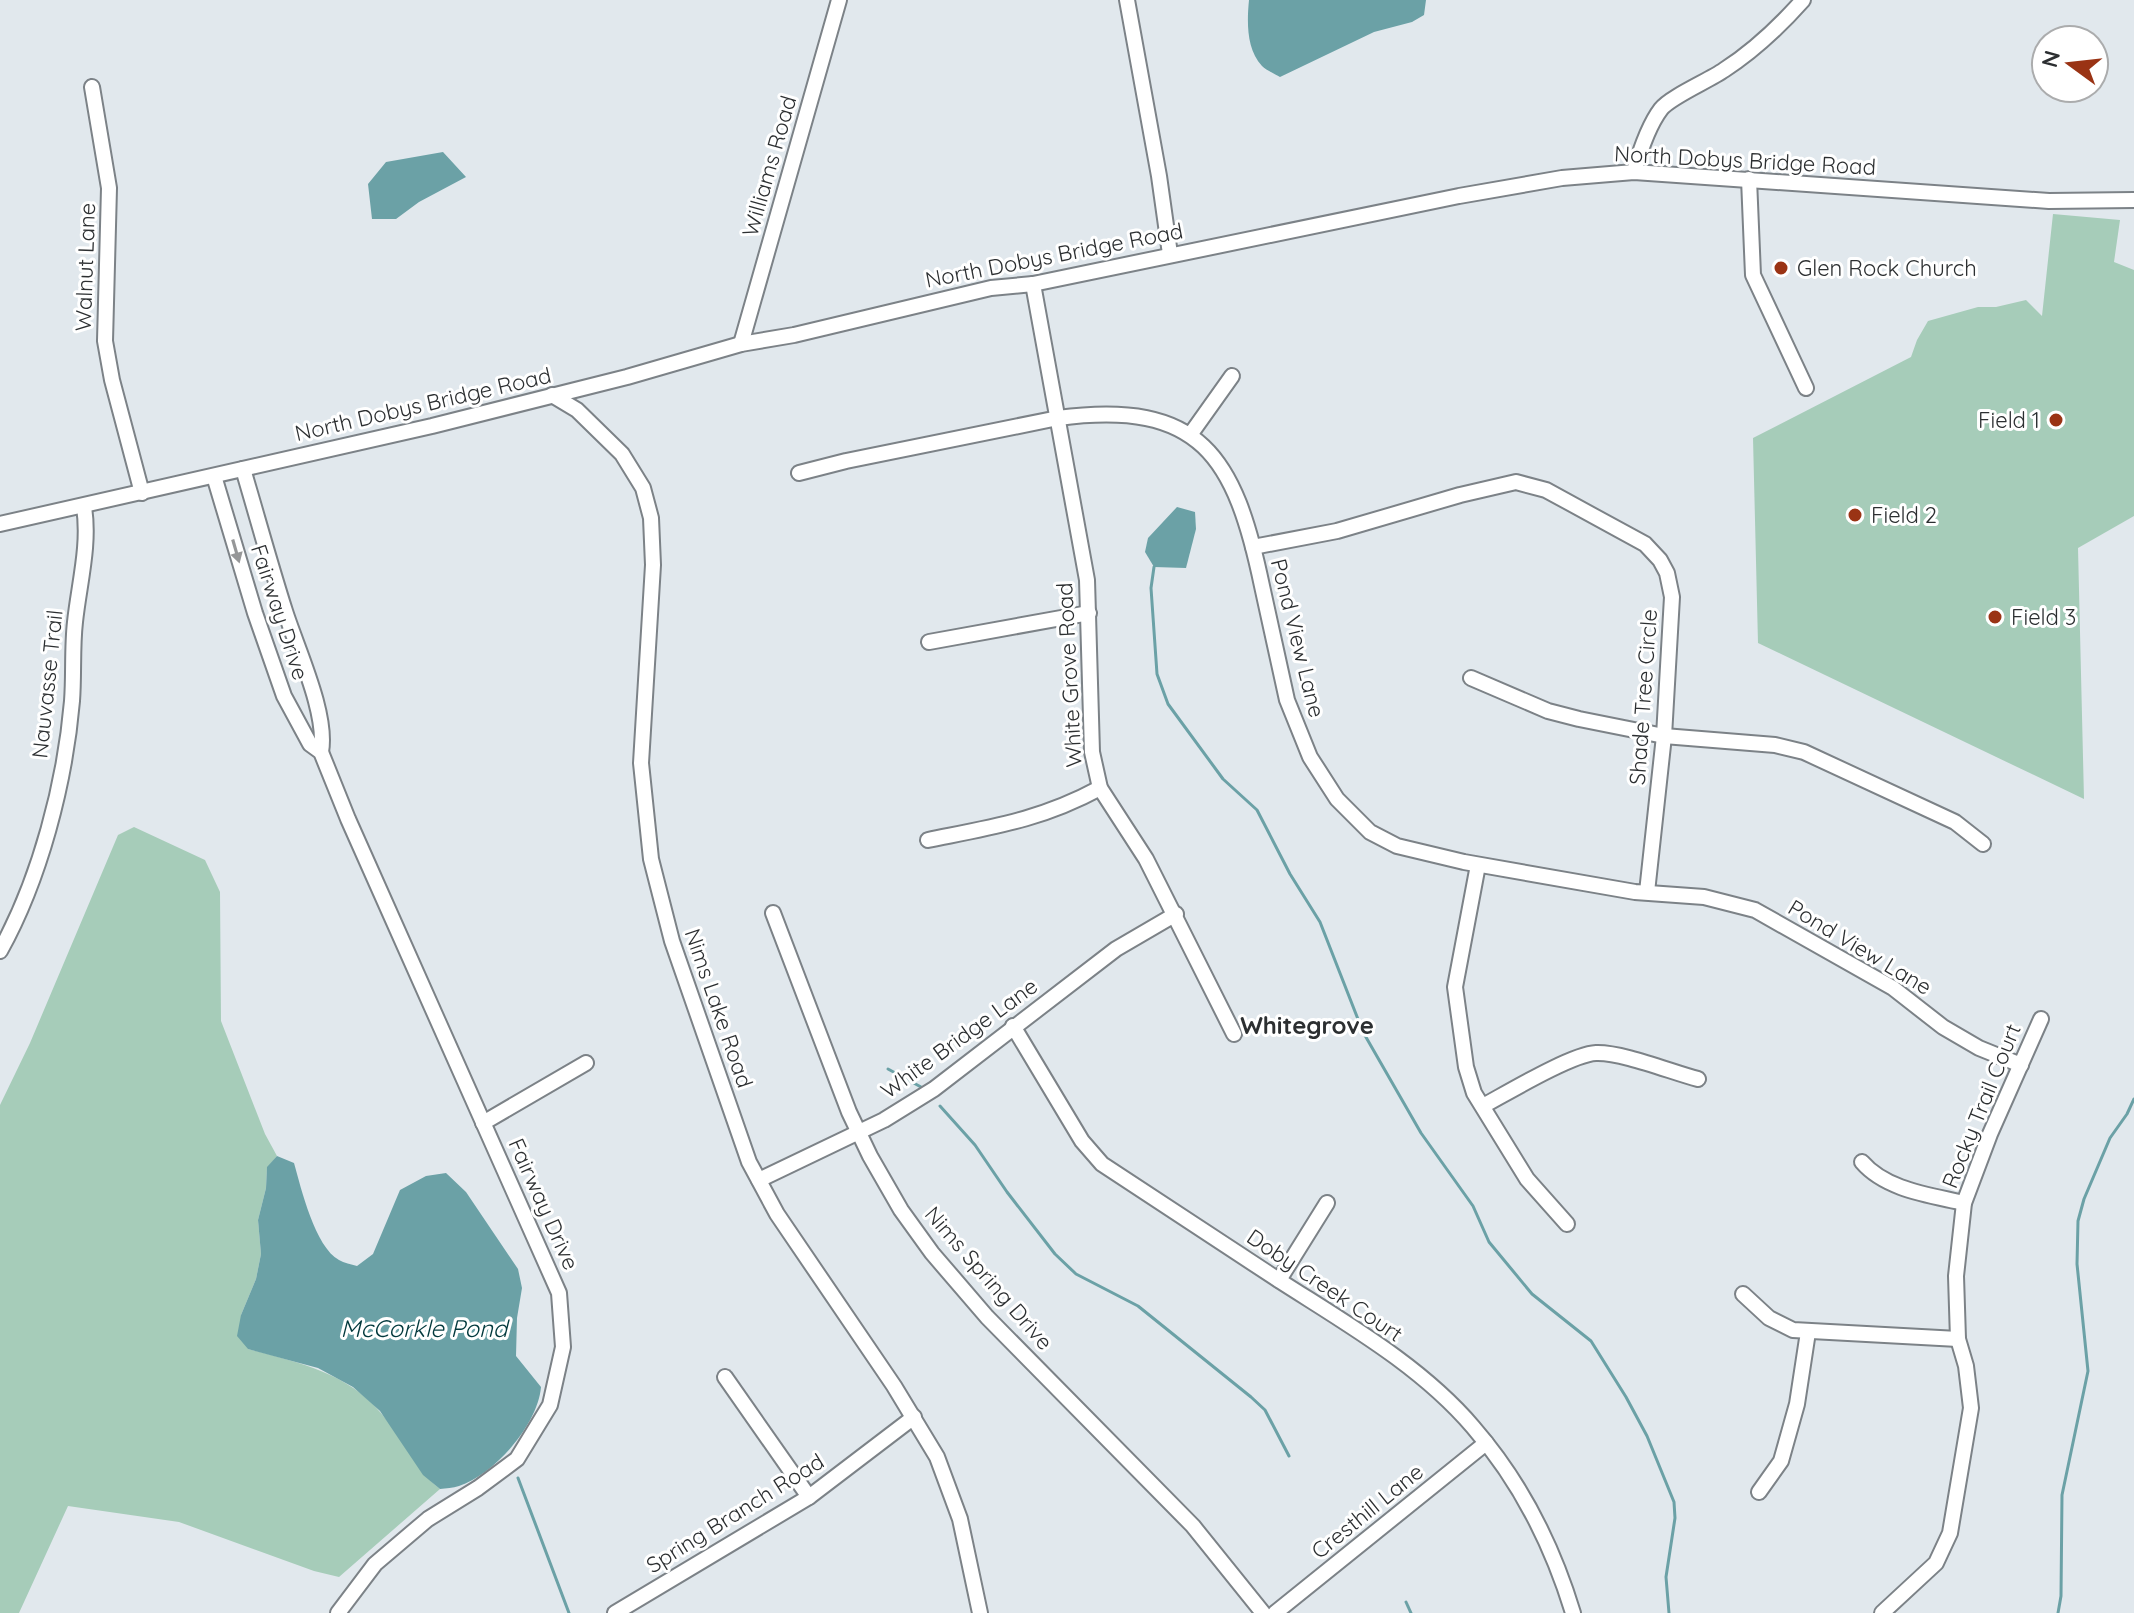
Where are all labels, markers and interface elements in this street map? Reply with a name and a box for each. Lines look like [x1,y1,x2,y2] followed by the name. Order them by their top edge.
[2030,24,2110,104] north arrow
[2035,47,2066,70] text: N
[736,92,802,240] street label: Williams Road
[1613,139,1877,181] street label: North Dobys Bridge Road
[69,202,101,332] street label: Walnut Lane
[923,216,1185,294] street label: North Dobys Bridge Road
[1797,254,1977,282] place label: Glen Rock Church
[1772,259,1790,277] marker: Glen Rock Church
[292,361,554,447] street label: North Dobys Bridge Road
[1978,406,2040,434] place label: Field 1
[2047,411,2065,429] marker: Field 1
[1871,501,1937,529] place label: Field 2
[1846,506,1864,524] marker: Field 2
[230,540,243,564] one-way arrow
[245,541,315,683] street label: Fairway Drive
[1265,556,1331,720] street label: Pond View Lane
[1050,582,1088,768] street label: White Grove Road
[2011,603,2076,631] place label: Field 3
[25,608,69,760] street label: Nauvasse Trail
[1623,608,1663,786] street label: Shade Tree Circle
[1986,608,2004,626] marker: Field 3
[1783,893,1937,1001] street label: Pond View Lane
[679,925,759,1091] street label: Nims Lake Road
[875,972,1043,1104] street label: White Bridge Lane
[1240,1010,1374,1040] district label: Whitegrove
[1935,1020,2027,1192] street label: Rocky Trail Court
[503,1134,585,1274] street label: Fairway Drive
[919,1200,1059,1356] street label: Nims Spring Drive
[1242,1222,1408,1348] street label: Doby Creek Court
[341,1313,511,1343] water label: McCorkle Pond
[641,1447,829,1579] street label: Spring Branch Road
[1305,1457,1429,1565] street label: Cresthill Lane

